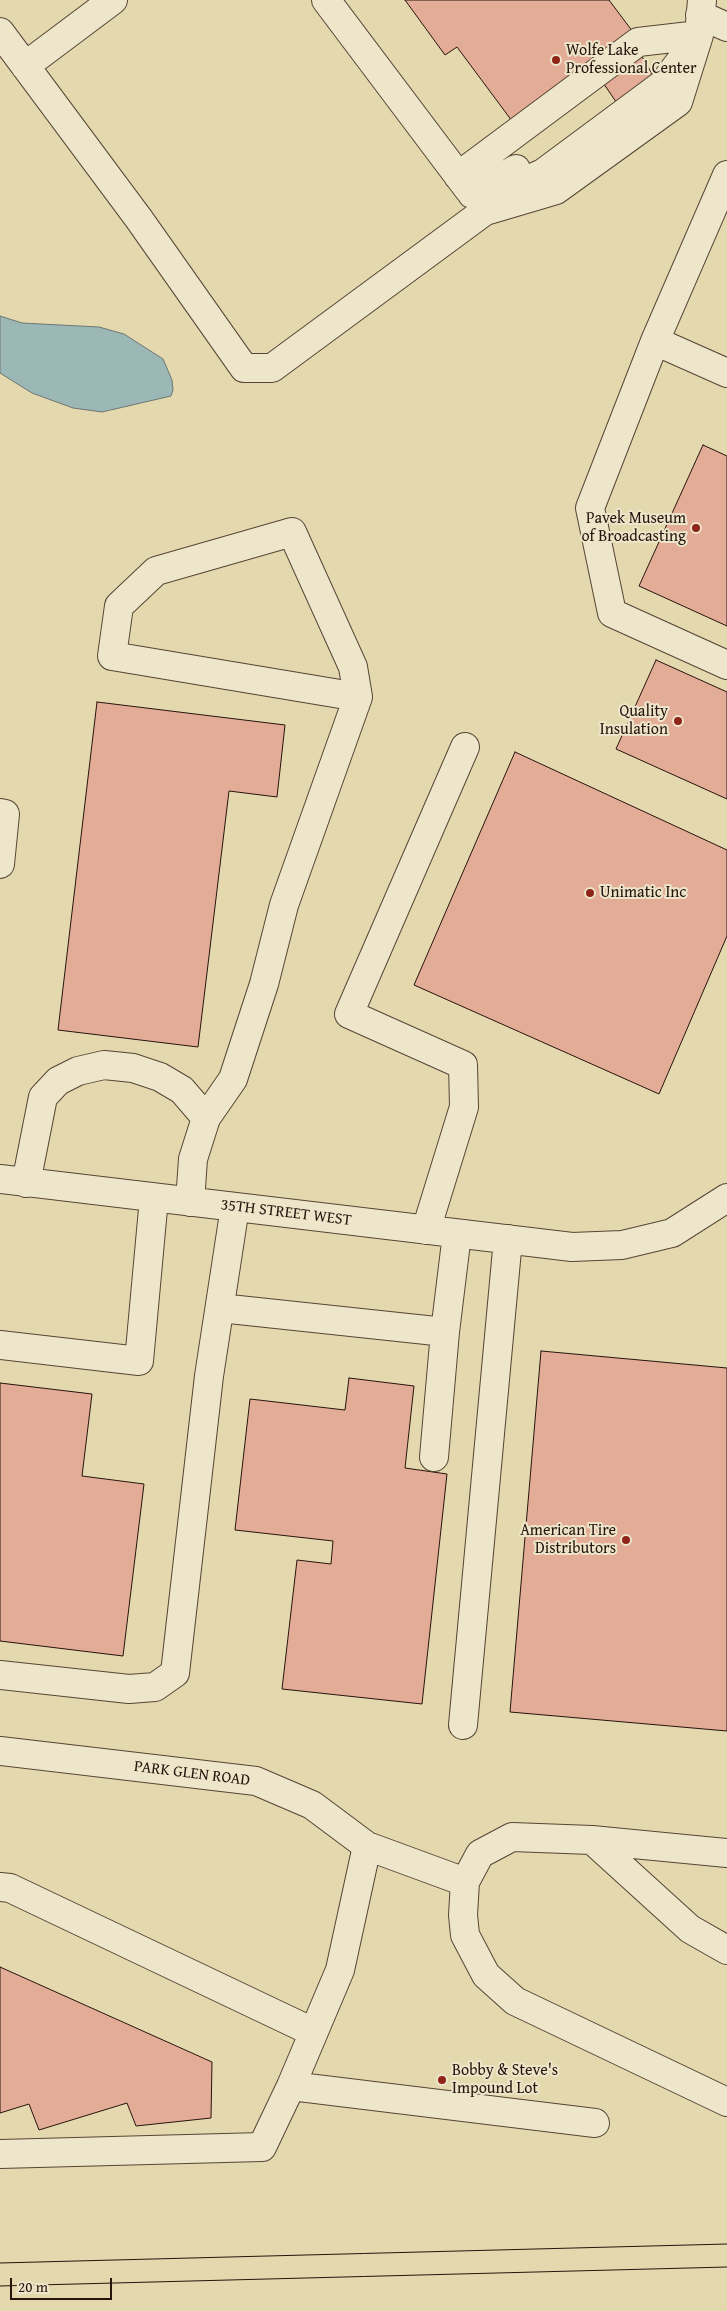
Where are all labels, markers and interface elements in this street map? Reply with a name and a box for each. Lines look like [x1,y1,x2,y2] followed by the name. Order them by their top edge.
[566,41,697,79] place label: Wolfe Lake Professional Center
[550,54,562,66] marker: Wolfe Lake Professional Center
[581,509,686,547] place label: Pavek Museum of Broadcasting
[690,522,702,534] marker: Pavek Museum of Broadcasting
[600,702,668,740] place label: Quality Insulation
[672,715,684,727] marker: Quality Insulation
[600,883,686,903] place label: Unimatic Inc
[584,887,596,899] marker: Unimatic Inc
[219,1195,353,1231] street label: 35TH STREET WEST
[520,1521,616,1559] place label: American Tire Distributors
[620,1534,632,1546] marker: American Tire Distributors
[133,1757,251,1791] street label: PARK GLEN ROAD
[452,2061,558,2099] place label: Bobby & Steve's Impound Lot
[436,2074,448,2086] marker: Bobby & Steve's Impound Lot
[12,2268,115,2300] scale bar
[18,2276,48,2297] text: 20 m

